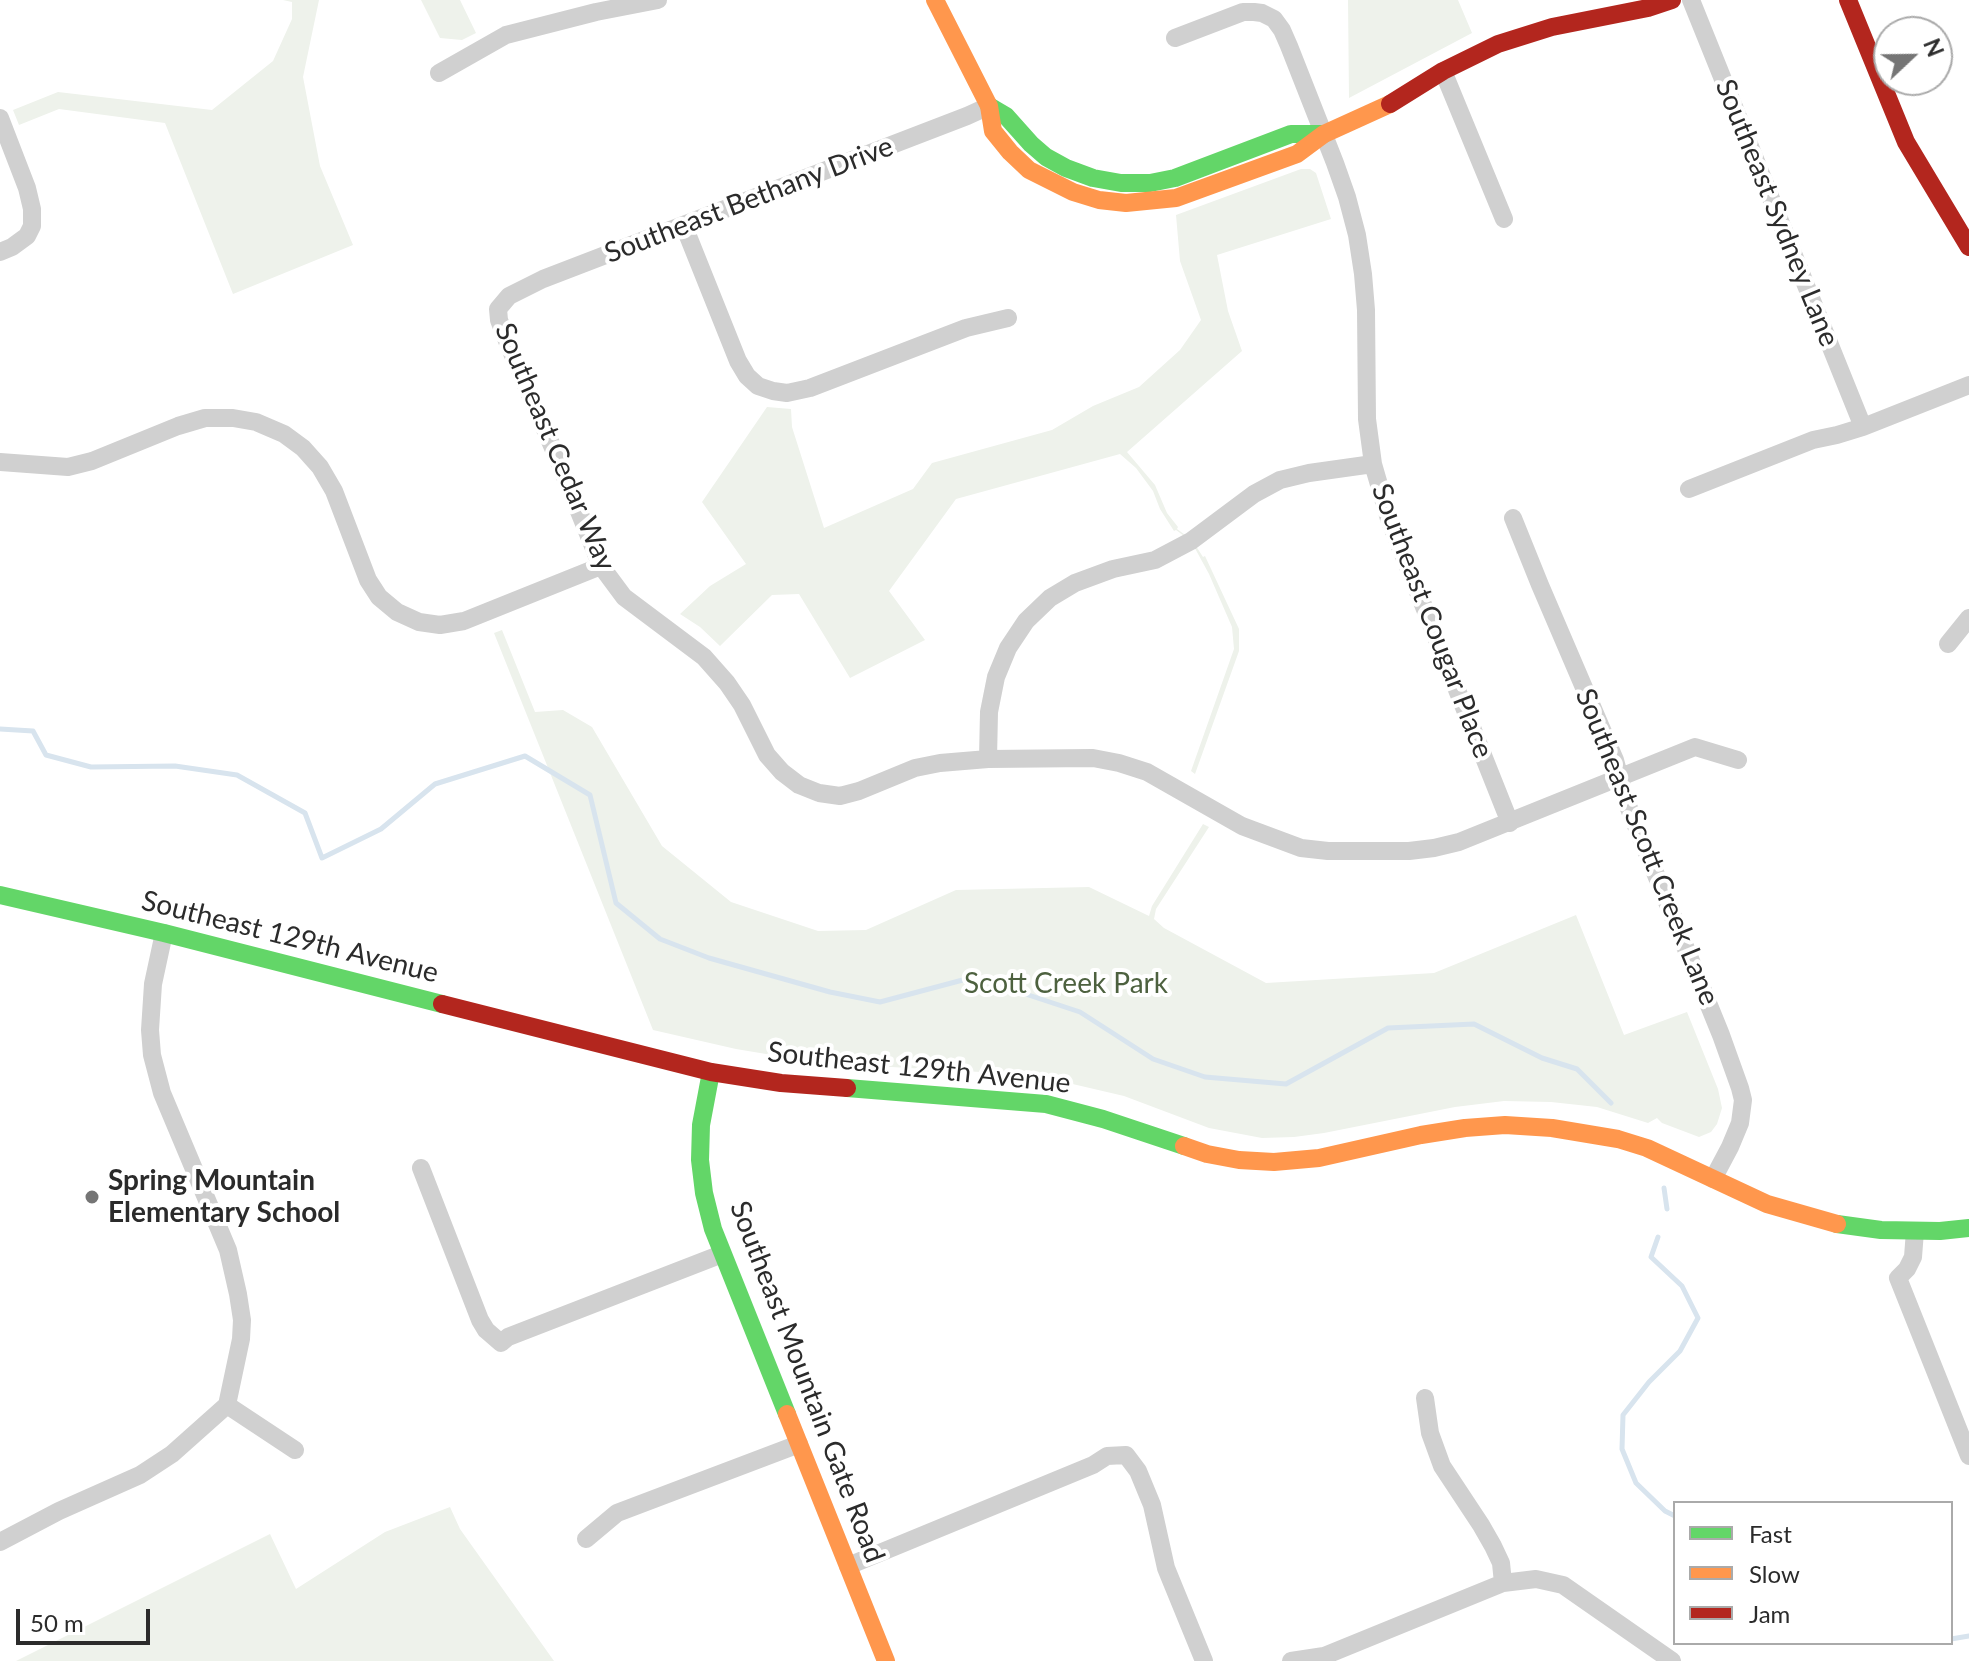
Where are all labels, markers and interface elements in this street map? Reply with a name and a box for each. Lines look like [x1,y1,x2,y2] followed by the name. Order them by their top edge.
[1873,16,1953,96] north arrow
[1918,35,1950,60] text: N
[1708,75,1846,351] street label: Southeast Sydney Lane
[600,129,898,271] street label: Southeast Bethany Drive
[488,318,622,576] street label: Southeast Cedar Way
[1364,479,1500,763] street label: Southeast Cougar Place
[1568,684,1726,1010] street label: Southeast Scott Creek Lane
[138,884,442,990] street label: Southeast 129th Avenue
[964,967,1168,1001] park label: Scott Creek Park
[766,1035,1072,1101] street label: Southeast 129th Avenue
[108,1164,340,1230] place label: Spring Mountain Elementary School
[83,1188,101,1206] marker: Spring Mountain Elementary School
[722,1197,892,1567] street label: Southeast Mountain Gate Road
[1673,1501,1953,1645] legend
[1749,1519,1792,1548] text: Fast
[1749,1559,1800,1588] text: Slow
[20,1593,154,1643] scale bar
[1749,1599,1790,1628] text: Jam
[30,1608,84,1637] text: 50 m

